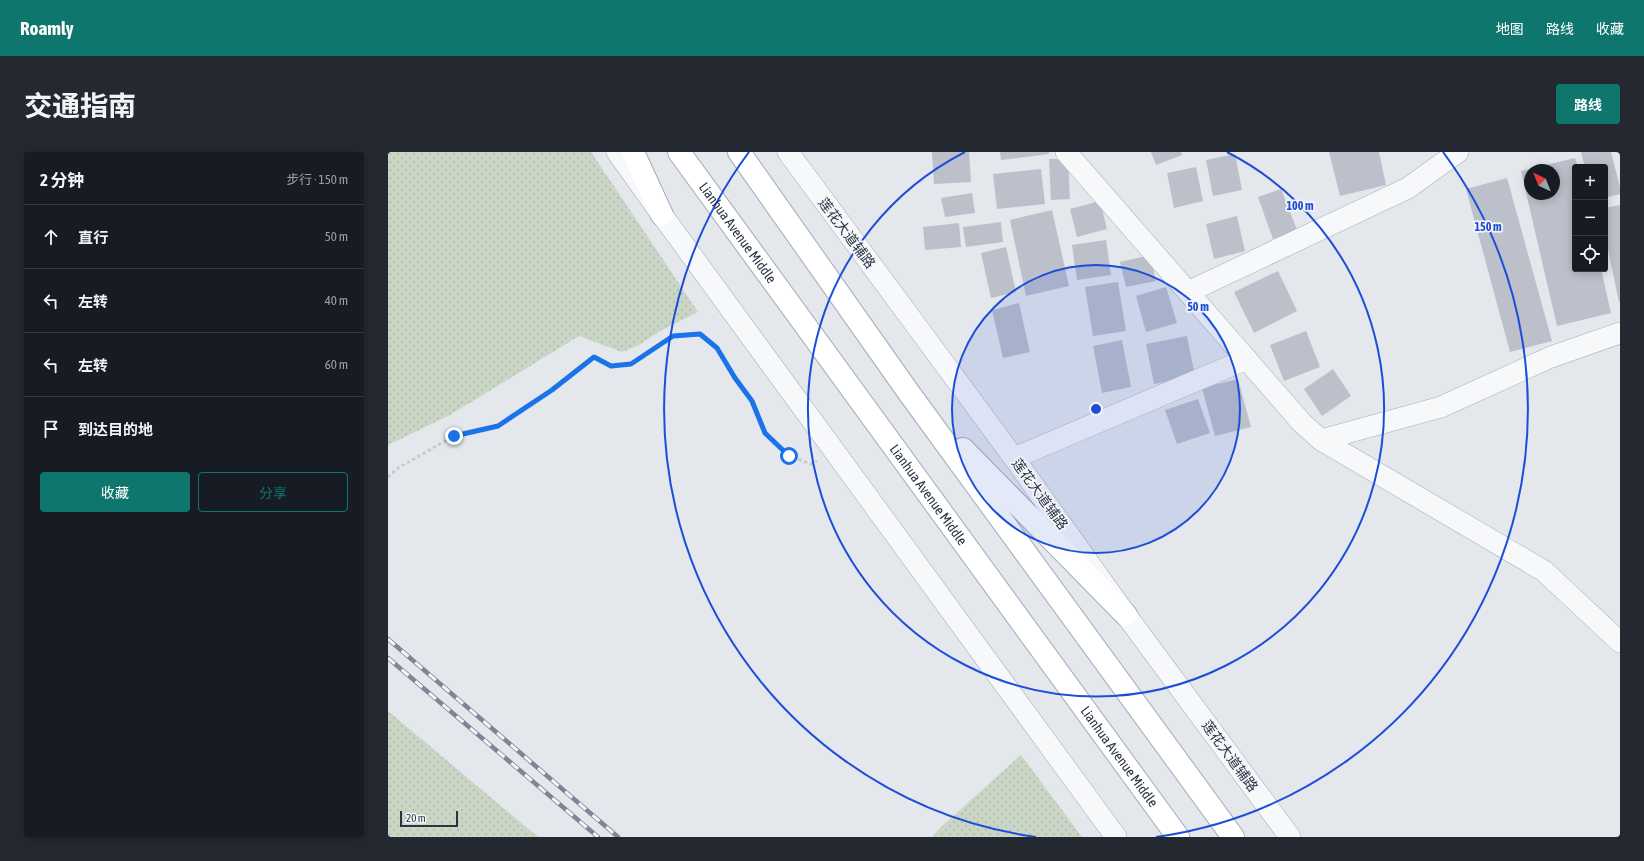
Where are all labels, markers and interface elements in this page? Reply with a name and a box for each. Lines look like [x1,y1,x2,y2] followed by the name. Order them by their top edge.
[20,17,74,39] text: Roamly
[1496,21,1524,37] text: 地图
[1546,21,1574,37] text: 路线
[1596,21,1624,37] text: 收藏
[1556,84,1620,124] button: 路线
[24,90,136,122] text: 交通指南
[1524,164,1560,200] north arrow
[1572,164,1608,272] map controls
[1572,164,1608,200] button: +
[40,170,84,190] text: 2 分钟
[286,172,348,187] text: 步行 · 150 m
[696,179,780,286] street label: Lianhua Avenue Middle
[815,195,879,271] street label: 莲花大道辅路
[1286,199,1314,213] text: 100 m
[1572,200,1608,236] button: −
[1474,220,1502,234] text: 150 m
[40,226,62,248] icon: ahead
[78,229,108,246] text: 直行
[325,229,348,244] text: 50 m
[1572,236,1608,272] button: locate
[40,290,62,312] icon: left
[78,293,108,310] text: 左转
[325,293,348,308] text: 40 m
[1187,300,1209,314] text: 50 m
[40,354,62,376] icon: left
[78,357,108,374] text: 左转
[325,357,348,372] text: 60 m
[1089,402,1103,416] centre of rings
[40,418,62,440] icon: arrive
[78,421,153,438] text: 到达目的地
[445,427,463,445] route end
[887,441,971,548] street label: Lianhua Avenue Middle
[780,447,798,465] route start
[1009,455,1071,533] street label: 莲花大道辅路
[40,472,190,512] button: 收藏
[198,472,348,512] button: 分享
[1077,703,1161,810] street label: Lianhua Avenue Middle
[1199,717,1261,795] street label: 莲花大道辅路
[400,809,458,828] scale bar
[406,812,426,824] text: 20 m

